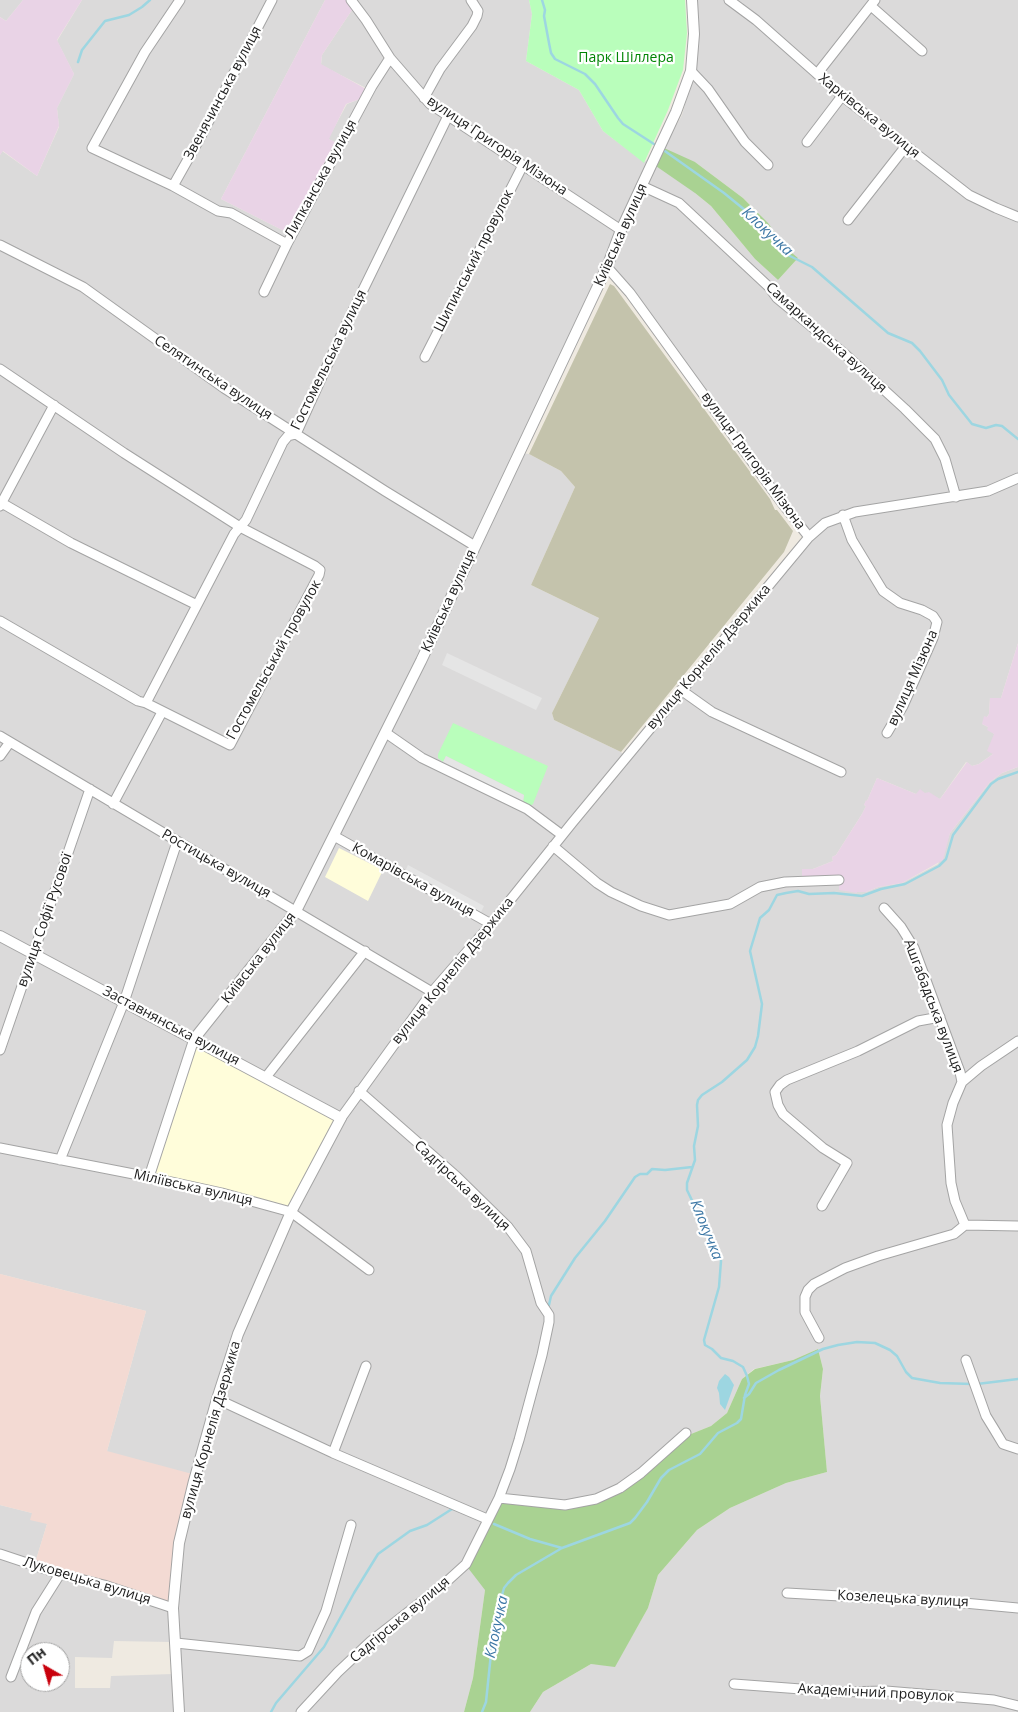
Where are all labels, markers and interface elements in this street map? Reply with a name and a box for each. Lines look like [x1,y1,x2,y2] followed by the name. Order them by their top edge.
[181,23,265,163] street label: Звенячинська вулиця
[578,50,674,66] park label: Парк Шіллера
[815,70,923,162] street label: Харківська вулиця
[424,93,570,199] street label: вулиця Григорія Мізюна
[281,117,361,241] street label: Липканська вулиця
[591,181,651,289] street label: Київська вулиця
[431,187,517,335] street label: Шипинський провулок
[738,204,796,260] water label: Клокучка
[762,279,890,397] street label: Самаркандська вулиця
[288,287,370,433] street label: Гостомельська вулиця
[151,332,275,424] street label: Селятинська вулиця
[697,389,809,533] street label: вулиця Григорія Мізюна
[418,547,480,655] street label: Київська вулиця
[223,577,325,743] street label: Гостомельський провулок
[643,581,775,733] street label: вулиця Корнелія Дзержика
[884,627,942,729] street label: вулиця Мізюна
[158,826,274,902] street label: Ростицька вулиця
[349,839,477,921] street label: Комарівська вулиця
[14,851,76,989] street label: вулиця Софії Русової
[388,894,518,1048] street label: вулиця Корнелія Дзержика
[218,909,300,1007] street label: Київська вулиця
[900,937,966,1075] street label: Ашгабадська вулиця
[100,983,242,1069] street label: Заставнянська вулиця
[411,1137,513,1235] street label: Садгірська вулиця
[132,1166,254,1210] street label: Міліївська вулиця
[686,1197,726,1263] water label: Клокучка
[178,1339,244,1521] street label: вулиця Корнелія Дзержика
[21,1554,153,1608] street label: Луковецька вулиця
[347,1573,453,1667] street label: Садгірська вулиця
[837,1587,969,1611] street label: Козелецька вулиця
[482,1594,512,1660] water label: Клокучка
[20,1642,70,1692] north arrow
[22,1642,50,1669] text: Пн
[797,1681,955,1705] street label: Академічний провулок

